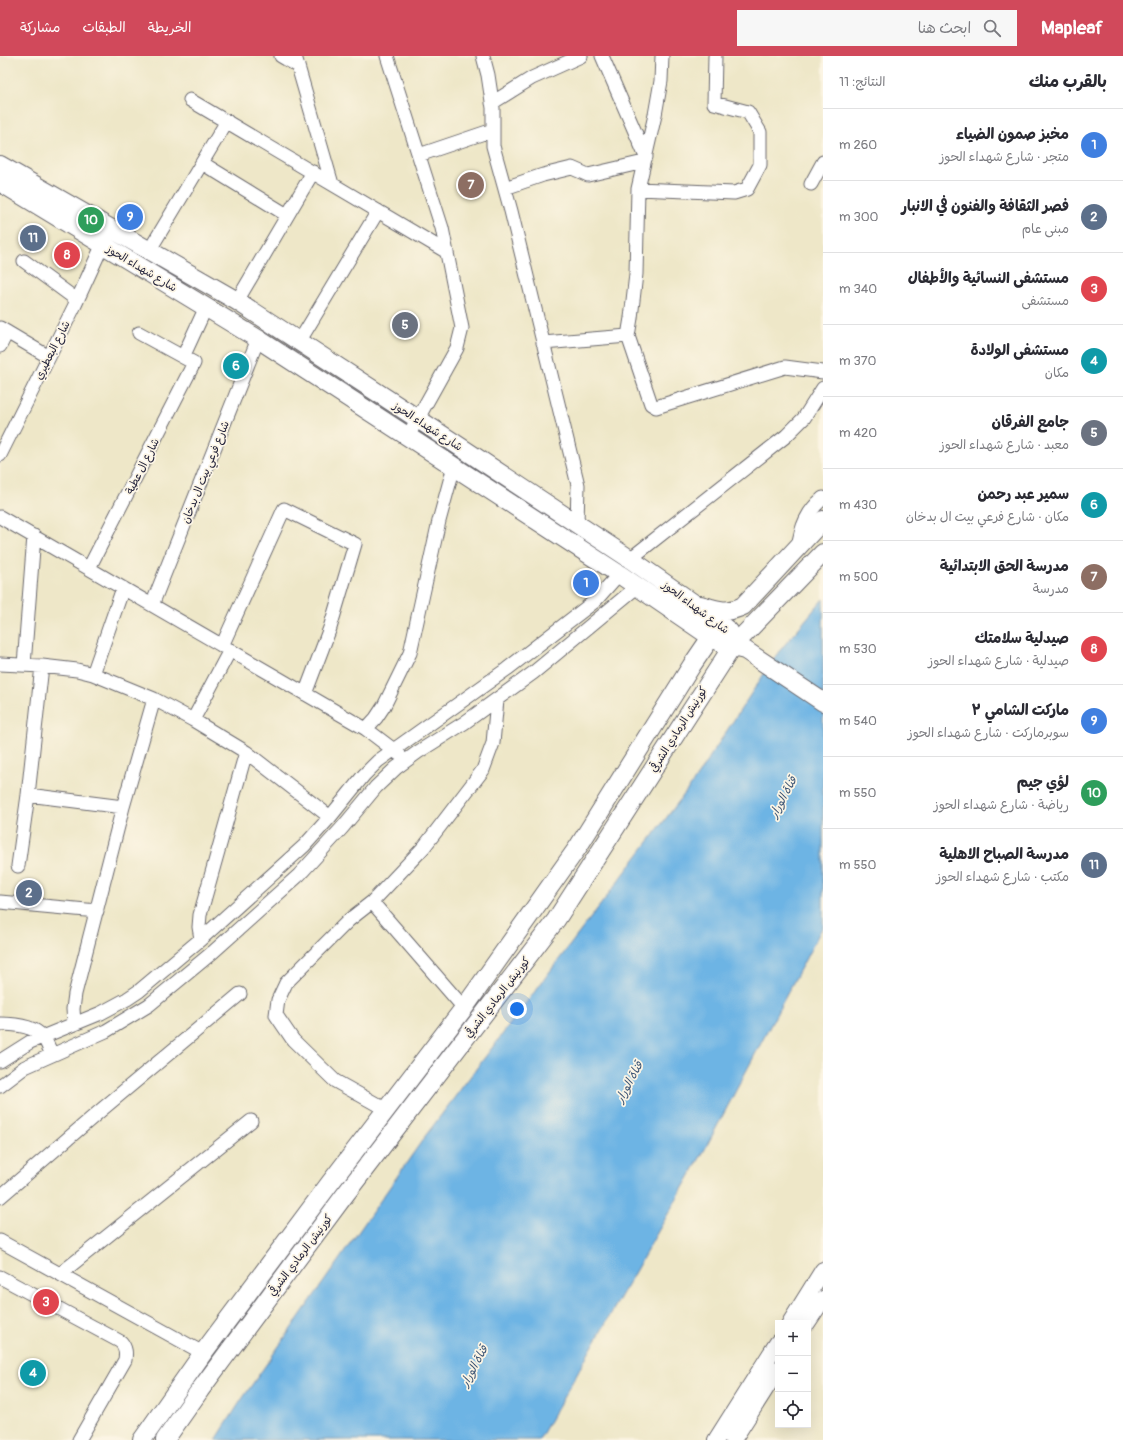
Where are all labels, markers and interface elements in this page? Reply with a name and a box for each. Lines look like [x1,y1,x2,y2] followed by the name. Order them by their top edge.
[737,10,1017,46] search box
[1041,16,1103,40] text: Mapleaf
[981,17,1003,39] icon: search
[20,19,60,36] text: مشاركة
[82,19,126,36] text: الطبقات
[148,19,191,36] text: الخريطة
[918,19,971,38] text: ابحث هنا
[1029,71,1107,92] text: بالقرب منك
[839,74,885,90] text: النتائج: 11
[956,125,1069,144] text: مخبز صمون الضياء
[839,137,877,153] text: 260 m
[1091,137,1097,153] text: 1
[939,149,1069,165] text: متجر · شارع شهداء الحوز
[458,170,484,200] pin: 7
[901,197,1069,216] text: فصر الثقافة والفنون في الانبار
[117,202,143,232] pin: 9
[78,205,104,235] pin: 10
[839,209,878,225] text: 300 m
[1090,209,1098,225] text: 2
[1022,221,1069,237] text: مبنى عام
[20,223,46,253] pin: 11
[54,240,80,270] pin: 8
[102,242,179,296] street label: شارع شهداء الحوز
[908,269,1069,288] text: مستشفى النسائية والأطفال
[839,281,877,297] text: 340 m
[1090,281,1098,297] text: 3
[1021,293,1069,309] text: مستشفى
[392,310,418,340] pin: 5
[32,319,75,383] street label: شارع البعطيري
[970,341,1069,360] text: مستشفى الولادة
[223,351,249,381] pin: 6
[839,353,876,369] text: 370 m
[1090,353,1098,369] text: 4
[1045,365,1069,381] text: مكان
[389,399,465,455] street label: شارع شهداء الحوز
[992,413,1069,432] text: جامع الفرقان
[179,419,236,527] street label: شارع فرعي بيت ال بدخان
[839,425,877,441] text: 420 m
[1090,425,1098,441] text: 5
[123,436,164,497] street label: شارع ال عطية
[940,437,1069,453] text: معبد · شارع شهداء الحوز
[978,485,1069,504] text: سمير عبد رحمن
[839,497,877,513] text: 430 m
[1090,497,1098,513] text: 6
[906,509,1069,525] text: مكان · شارع فرعي بيت ال بدخان
[940,557,1069,576] text: مدرسة الحق الابتدائية
[573,568,599,598] pin: 1
[839,569,878,585] text: 500 m
[1091,569,1097,585] text: 7
[658,578,731,638] street label: شارع شهداء الحوز
[1033,581,1069,597] text: مدرسة
[975,629,1069,648] text: صيدلية سلامتك
[839,641,877,657] text: 530 m
[1091,641,1097,657] text: 8
[928,653,1069,669] text: صيدلية · شارع شهداء الحوز
[646,683,712,776] street label: كورنيش الرمادي الشرقي
[972,701,1069,720] text: ماركت الشامي ٣
[839,713,877,729] text: 540 m
[1091,713,1097,729] text: 9
[908,725,1069,741] text: سوبرماركت · شارع شهداء الحوز
[766,773,801,821] water label: قناة الورار
[1017,773,1069,792] text: لؤي جيم
[839,785,876,801] text: 550 m
[1087,785,1101,801] text: 10
[934,797,1069,813] text: رياضة · شارع شهداء الحوز
[939,845,1069,864] text: مدرسة الصباح الاهلية
[839,857,876,873] text: 550 m
[1089,857,1099,873] text: 11
[936,869,1069,885] text: مكتب · شارع شهداء الحوز
[16,878,42,908] pin: 2
[461,954,535,1041] street label: كورنيش الرمادي الشرقي
[507,999,527,1019] your location
[612,1058,647,1106] water label: قناة الورار
[265,1211,337,1300] street label: كورنيش الرمادي الشرقي
[33,1287,59,1317] pin: 3
[775,1320,811,1428] map controls
[775,1320,811,1356] button: +
[457,1342,492,1390] water label: قناة الورار
[775,1356,811,1392] button: −
[20,1358,46,1388] pin: 4
[775,1392,811,1428] button: locate

